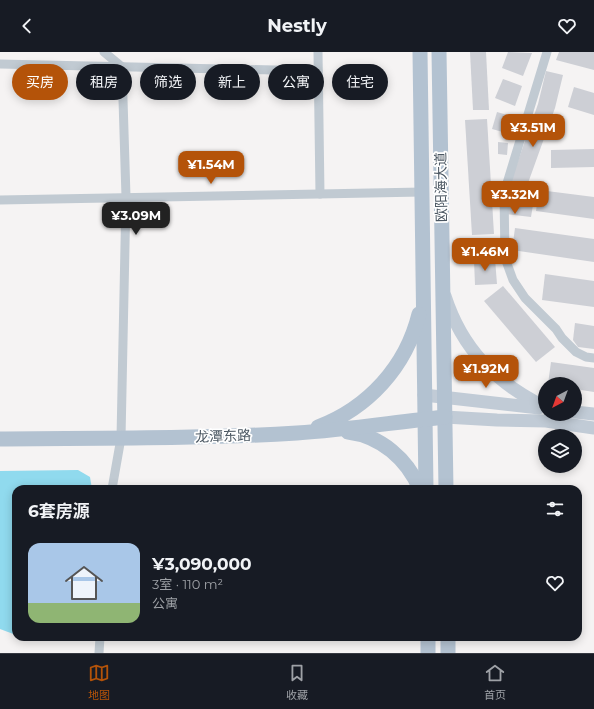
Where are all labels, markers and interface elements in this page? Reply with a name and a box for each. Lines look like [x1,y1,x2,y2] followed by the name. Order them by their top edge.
[16,15,38,37] icon: back
[267,15,327,37] text: Nestly
[556,15,578,37] icon: heart
[12,64,68,100] chip: 买房
[76,64,132,100] chip: 租房
[140,64,196,100] chip: 筛选
[204,64,260,100] chip: 新上
[268,64,324,100] chip: 公寓
[332,64,388,100] chip: 住宅
[500,114,566,148] pin: ¥3.51M
[510,119,556,135] text: ¥3.51M
[178,151,244,185] pin: ¥1.54M
[431,152,451,222] street label: 欧阳海大道
[187,156,235,172] text: ¥1.54M
[482,181,548,215] pin: ¥3.32M
[491,186,539,202] text: ¥3.32M
[103,202,169,236] pin: ¥3.09M
[111,207,161,223] text: ¥3.09M
[452,238,518,272] pin: ¥1.46M
[461,243,509,259] text: ¥1.46M
[453,355,519,389] pin: ¥1.92M
[463,360,509,376] text: ¥1.92M
[538,377,582,421] north arrow
[538,377,582,473] map controls
[195,426,251,446] street label: 龙潭东路
[538,429,582,473] button: layers
[544,498,566,520] icon: filters
[28,501,90,521] text: 6套房源
[152,554,252,574] text: ¥3,090,000
[60,559,108,607] icon: home
[544,572,566,594] icon: heart
[152,576,223,592] text: 3室 · 110 m²
[152,595,178,611] text: 公寓
[88,662,110,702] tab: 地图
[286,662,308,702] tab: 收藏
[484,662,506,702] tab: 首页

